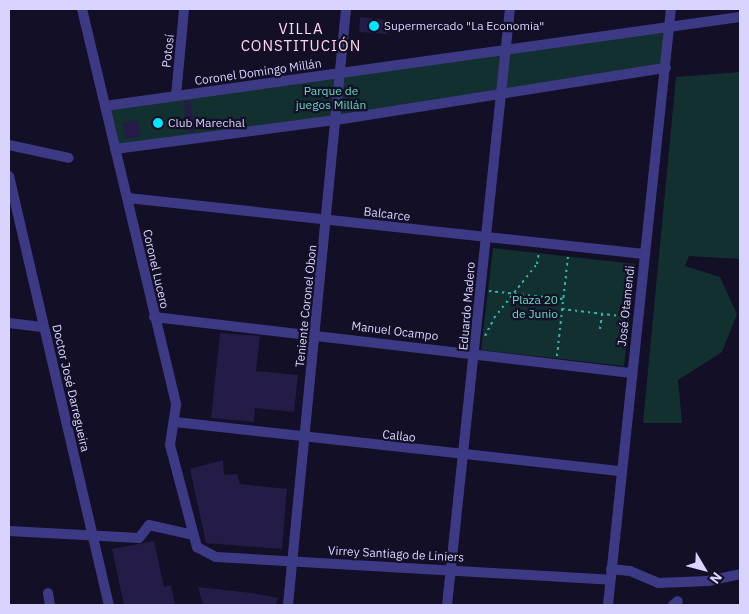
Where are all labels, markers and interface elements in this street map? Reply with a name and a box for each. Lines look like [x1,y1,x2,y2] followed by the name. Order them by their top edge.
[239,19,363,54] district label: VILLA CONSTITUCIÓN
[384,19,544,33] place label: Supermercado "La Economia"
[368,20,380,32] marker: Supermercado "La Economia"
[159,34,177,68] street label: Potosí
[194,56,322,88] street label: Coronel Domingo Millán
[296,84,366,112] park label: Parque de juegos Millán
[168,116,245,130] place label: Club Marechal
[152,117,164,129] marker: Club Marechal
[363,204,411,224] street label: Balcarce
[140,228,172,310] street label: Coronel Lucero
[292,244,320,368] street label: Teniente Coronel Obon
[456,261,478,351] street label: Eduardo Madero
[615,265,637,347] street label: José Otamendi
[512,293,558,321] park label: Plaza 20 de Junio
[351,319,439,343] street label: Manuel Ocampo
[49,323,93,453] street label: Doctor José Darregueira
[382,427,416,445] street label: Callao
[328,543,464,565] street label: Virrey Santiago de Liniers
[679,544,729,594] north arrow
[706,569,726,587] text: N

